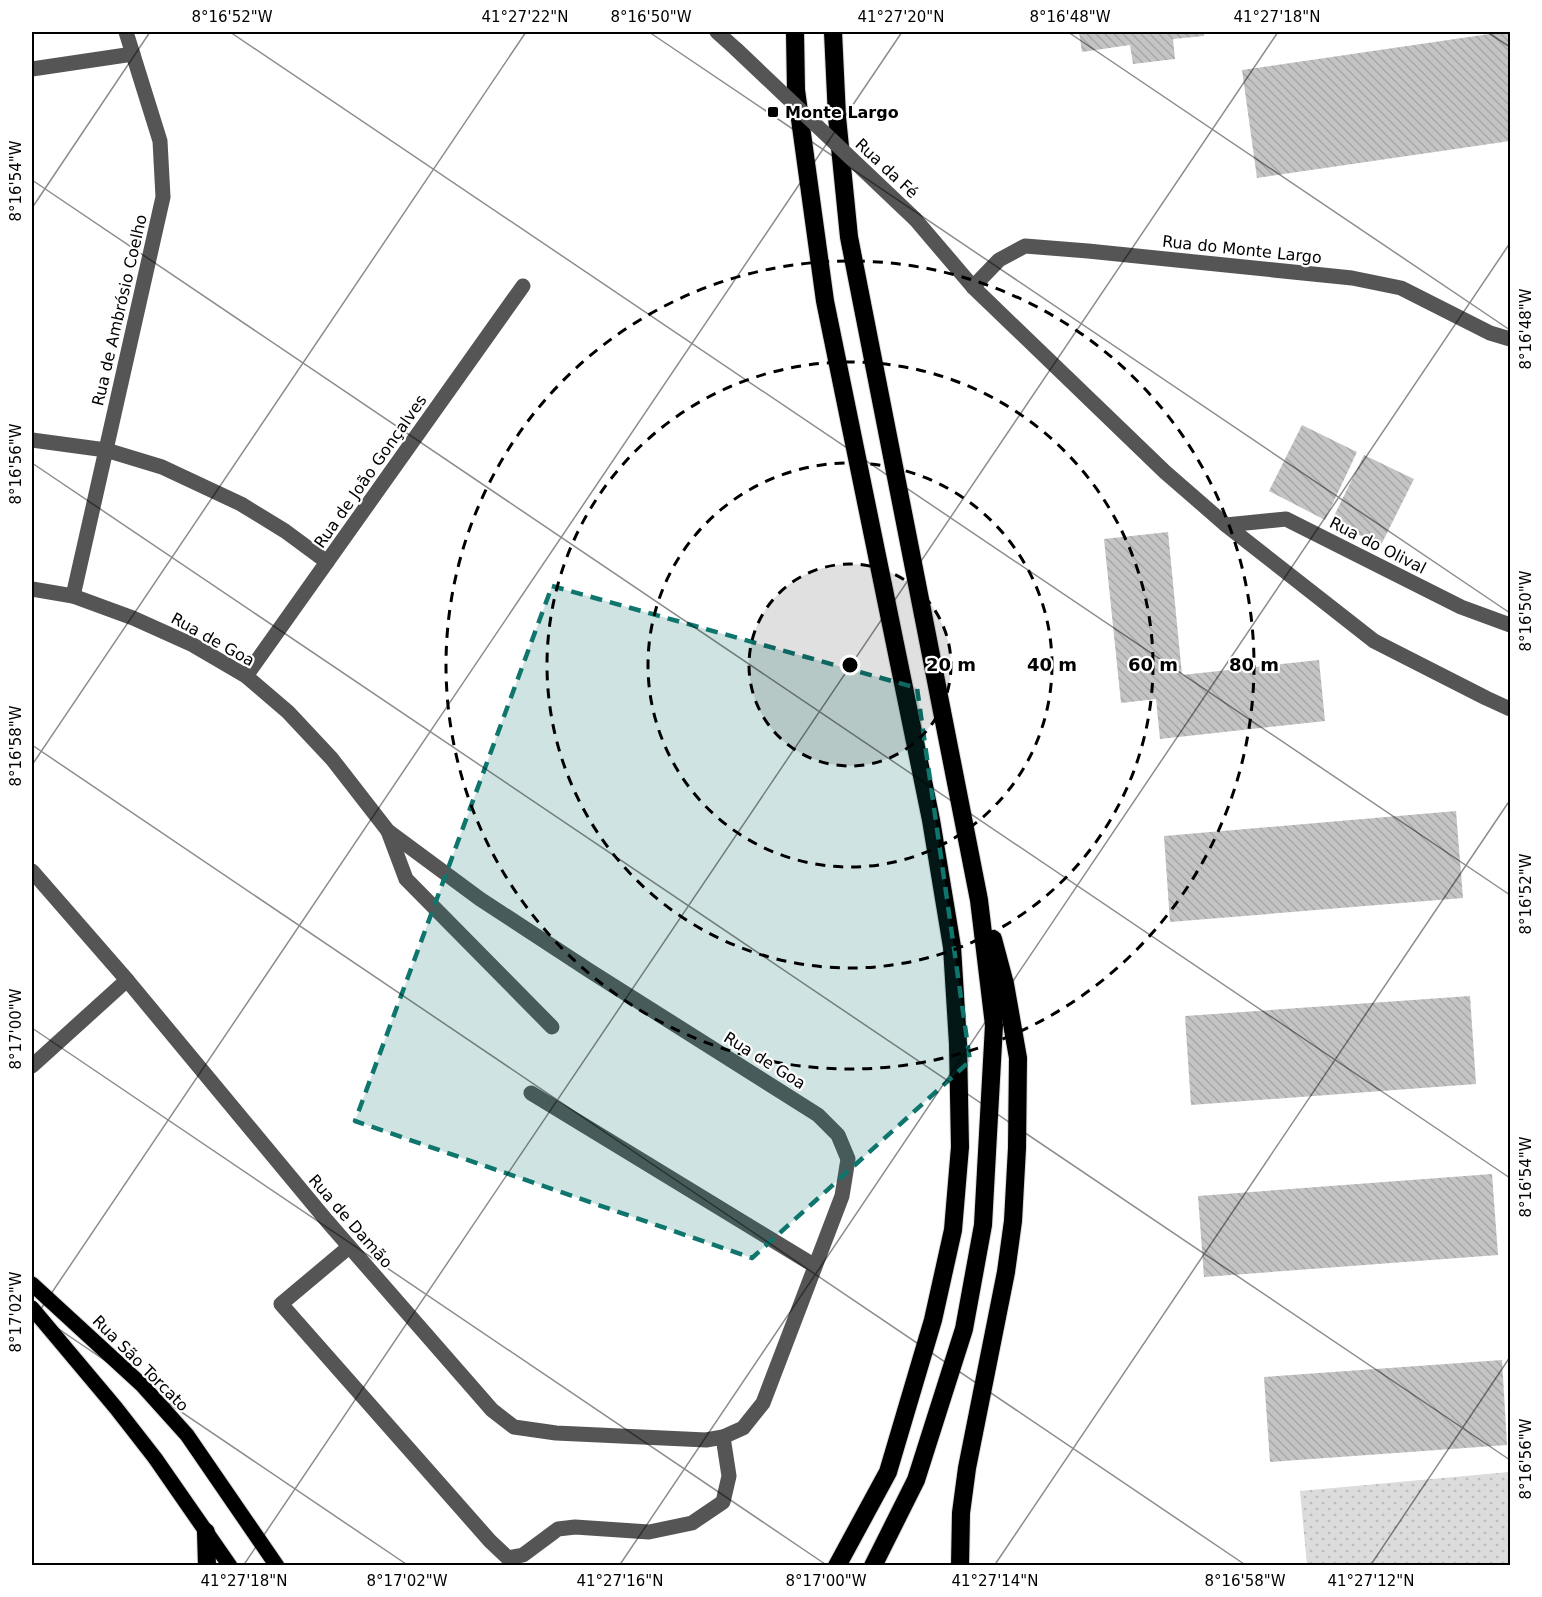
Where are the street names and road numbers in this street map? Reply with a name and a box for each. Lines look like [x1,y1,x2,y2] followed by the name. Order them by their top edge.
[851,135,922,202] street label: Rua da Fé
[88,212,151,408] street label: Rua de Ambrósio Coelho
[1161,232,1323,267] street label: Rua do Monte Largo
[310,391,431,552] street label: Rua de João Gonçalves
[1326,513,1429,578] street label: Rua do Olival
[168,609,258,670] street label: Rua de Goa
[720,1028,809,1093] street label: Rua de Goa
[305,1171,396,1272] street label: Rua de Damão
[89,1311,193,1415] street label: Rua São Torcato

